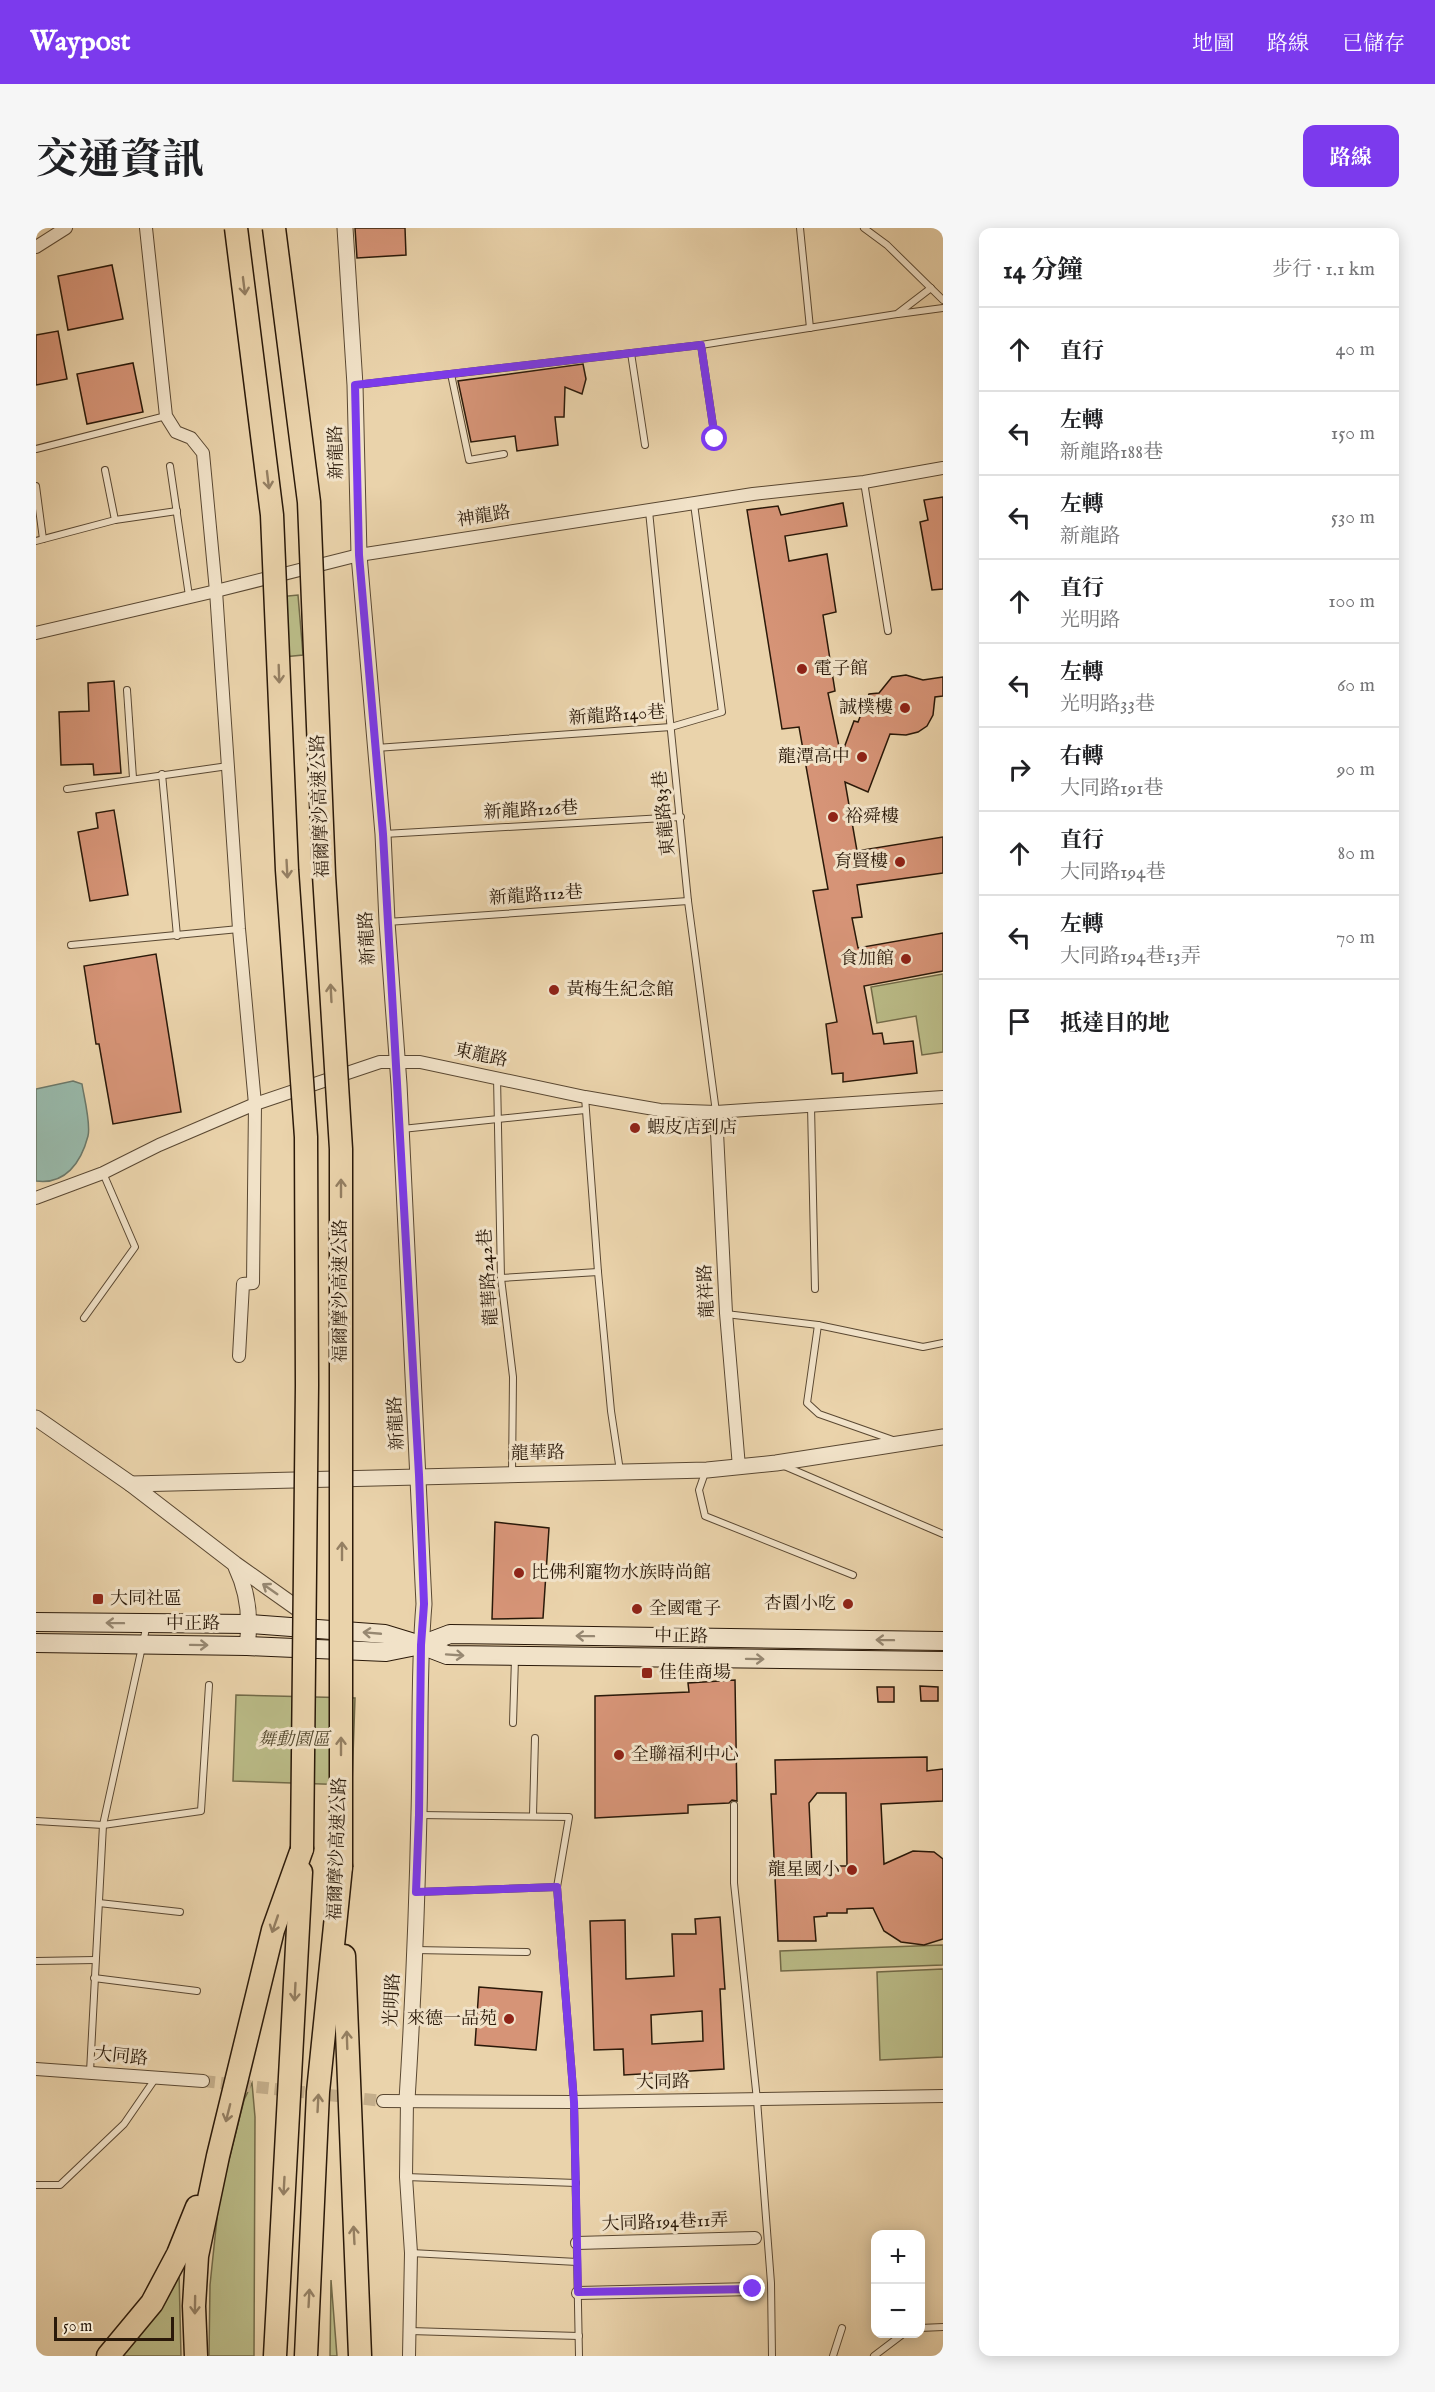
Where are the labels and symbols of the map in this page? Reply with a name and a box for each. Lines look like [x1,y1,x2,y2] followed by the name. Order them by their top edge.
[238,276,249,295] one-way arrow
[325,425,349,479] street label: 新龍路
[701,425,727,451] route start
[262,469,273,489] one-way arrow
[456,501,512,533] street label: 神龍路
[814,658,868,681] place label: 電子館
[795,662,809,676] marker: 電子館
[273,664,284,684] one-way arrow
[839,697,893,720] place label: 誠樸樓
[568,701,666,731] street label: 新龍路140巷
[898,701,912,715] marker: 誠樸樓
[307,734,335,878] street label: 福爾摩沙高速公路
[778,746,850,769] place label: 龍潭高中
[855,750,869,764] marker: 龍潭高中
[649,769,681,857] street label: 東龍路83巷
[483,797,579,825] street label: 新龍路126巷
[845,806,899,829] place label: 裕舜樓
[826,810,840,824] marker: 裕舜樓
[834,851,888,874] place label: 育賢樓
[893,855,907,869] marker: 育賢樓
[282,858,293,878] one-way arrow
[488,881,584,911] street label: 新龍路112巷
[355,910,381,966] street label: 新龍路
[840,948,894,971] place label: 食加館
[899,952,913,966] marker: 食加館
[566,979,674,1002] place label: 黃梅生紀念館
[325,983,336,1003] one-way arrow
[547,983,561,997] marker: 黃梅生紀念館
[452,1039,510,1073] street label: 東龍路
[647,1117,737,1140] place label: 蝦皮店到店
[628,1121,642,1135] marker: 蝦皮店到店
[335,1178,347,1198] one-way arrow
[330,1219,353,1363] street label: 福爾摩沙高速公路
[474,1227,504,1327] street label: 龍華路242巷
[694,1263,720,1319] street label: 龍祥路
[384,1395,410,1451] street label: 新龍路
[511,1442,565,1466] street label: 龍華路
[336,1541,348,1561] one-way arrow
[531,1562,711,1585] place label: 比佛利寵物水族時尚館
[512,1566,526,1580] marker: 比佛利寵物水族時尚館
[263,1583,279,1595] one-way arrow
[110,1588,182,1611] place label: 大同社區
[91,1592,105,1606] marker: 大同社區
[764,1593,836,1616] place label: 杏園小吃
[841,1597,855,1611] marker: 杏園小吃
[649,1598,721,1621] place label: 全國電子
[630,1602,644,1616] marker: 全國電子
[166,1613,220,1636] street label: 中正路
[105,1617,125,1629] one-way arrow
[654,1625,708,1649] street label: 中正路
[363,1627,383,1638] one-way arrow
[575,1630,595,1642] one-way arrow
[875,1634,895,1646] one-way arrow
[189,1639,209,1651] one-way arrow
[445,1650,464,1661] one-way arrow
[744,1654,764,1665] one-way arrow
[659,1662,731,1685] place label: 佳佳商場
[640,1666,654,1680] marker: 佳佳商場
[258,1729,332,1752] park label: 舞動園區
[335,1736,347,1756] one-way arrow
[631,1744,739,1767] place label: 全聯福利中心
[612,1748,626,1762] marker: 全聯福利中心
[324,1777,352,1921] street label: 福爾摩沙高速公路
[768,1859,840,1882] place label: 龍星國小
[845,1863,859,1877] marker: 龍星國小
[269,1914,280,1933] one-way arrow
[380,1972,406,2028] street label: 光明路
[289,1981,300,2001] one-way arrow
[407,2008,497,2031] place label: 來德一品苑
[502,2012,516,2026] marker: 來德一品苑
[341,2030,352,2050] one-way arrow
[93,2043,149,2071] street label: 大同路
[636,2071,690,2095] street label: 大同路
[312,2093,323,2113] one-way arrow
[222,2103,234,2122] one-way arrow
[279,2176,290,2196] one-way arrow
[601,2209,729,2237] street label: 大同路194巷11弄
[349,2225,360,2245] one-way arrow
[739,2275,765,2301] route end
[303,2288,314,2308] one-way arrow
[189,2294,201,2314] one-way arrow
[54,2314,174,2342] scale bar

